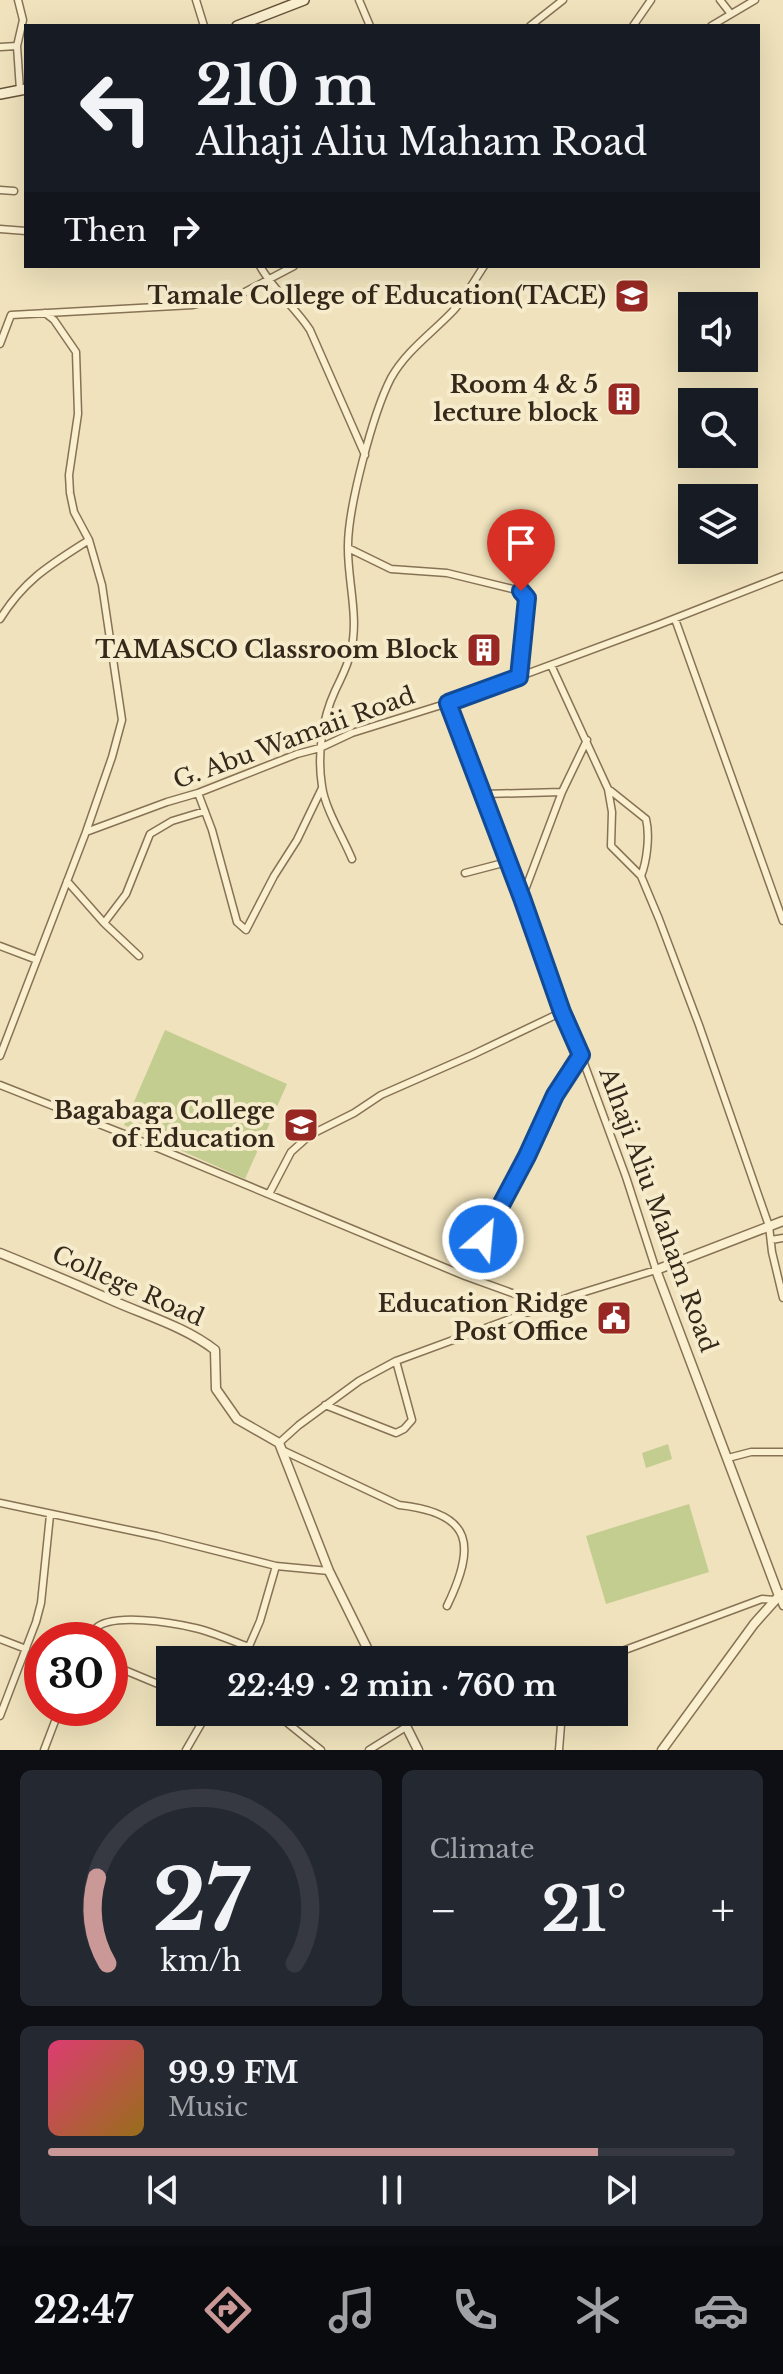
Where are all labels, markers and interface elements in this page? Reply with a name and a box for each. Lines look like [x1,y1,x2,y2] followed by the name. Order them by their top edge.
[196,51,376,120] text: 210 m
[64,56,168,160] icon: left
[196,120,647,165] text: Alhaji Aliu Maham Road
[163,208,207,252] icon: right
[64,212,147,249] text: Then
[613,277,651,315] school or university icon: Tamale College of Education(TACE)
[148,281,606,310] place label: Tamale College of Education(TACE)
[678,292,758,564] map controls
[678,292,758,372] button: sound
[433,370,599,427] place label: Room 4 & 5 lecture block
[605,380,643,418] building icon: Room 4 & 5 lecture block
[678,388,758,468] button: search
[678,484,758,564] button: layers
[487,509,555,591] pin
[499,521,543,565] icon: arrive
[465,631,503,669] building icon: TAMASCO Classroom Block
[95,635,459,664] place label: TAMASCO Classroom Block
[169,680,418,795] street label: G. Abu Wamaii Road
[593,1063,724,1356] street label: Alhaji Aliu Maham Road
[54,1096,276,1153] place label: Bagabaga College of Education
[282,1106,320,1144] school or university icon: Bagabaga College of Education
[441,1197,525,1281] position arrow
[48,1239,209,1332] street label: College Road
[378,1289,588,1346] place label: Education Ridge Post Office
[595,1299,633,1337] public building icon: Education Ridge Post Office
[24,1622,128,1726] speed limit sign: 30
[227,1667,557,1704] text: 22:49 · 2 min · 760 m
[430,1833,535,1865] text: Climate
[152,1849,250,1952] text: 27
[541,1873,627,1947] text: 21°
[430,1883,457,1938] text: −
[711,1883,735,1938] text: +
[160,1943,241,1979] text: km/h
[168,2054,299,2091] text: 99.9 FM
[168,2091,248,2123] text: Music
[141,2168,185,2212] icon: previous
[370,2168,414,2212] icon: pause
[599,2168,643,2212] icon: next
[200,2282,256,2338] icon: directions
[324,2282,380,2338] icon: music
[447,2282,503,2338] icon: phone
[570,2282,626,2338] icon: climate
[693,2282,749,2338] icon: car
[34,2288,133,2333] text: 22:47

